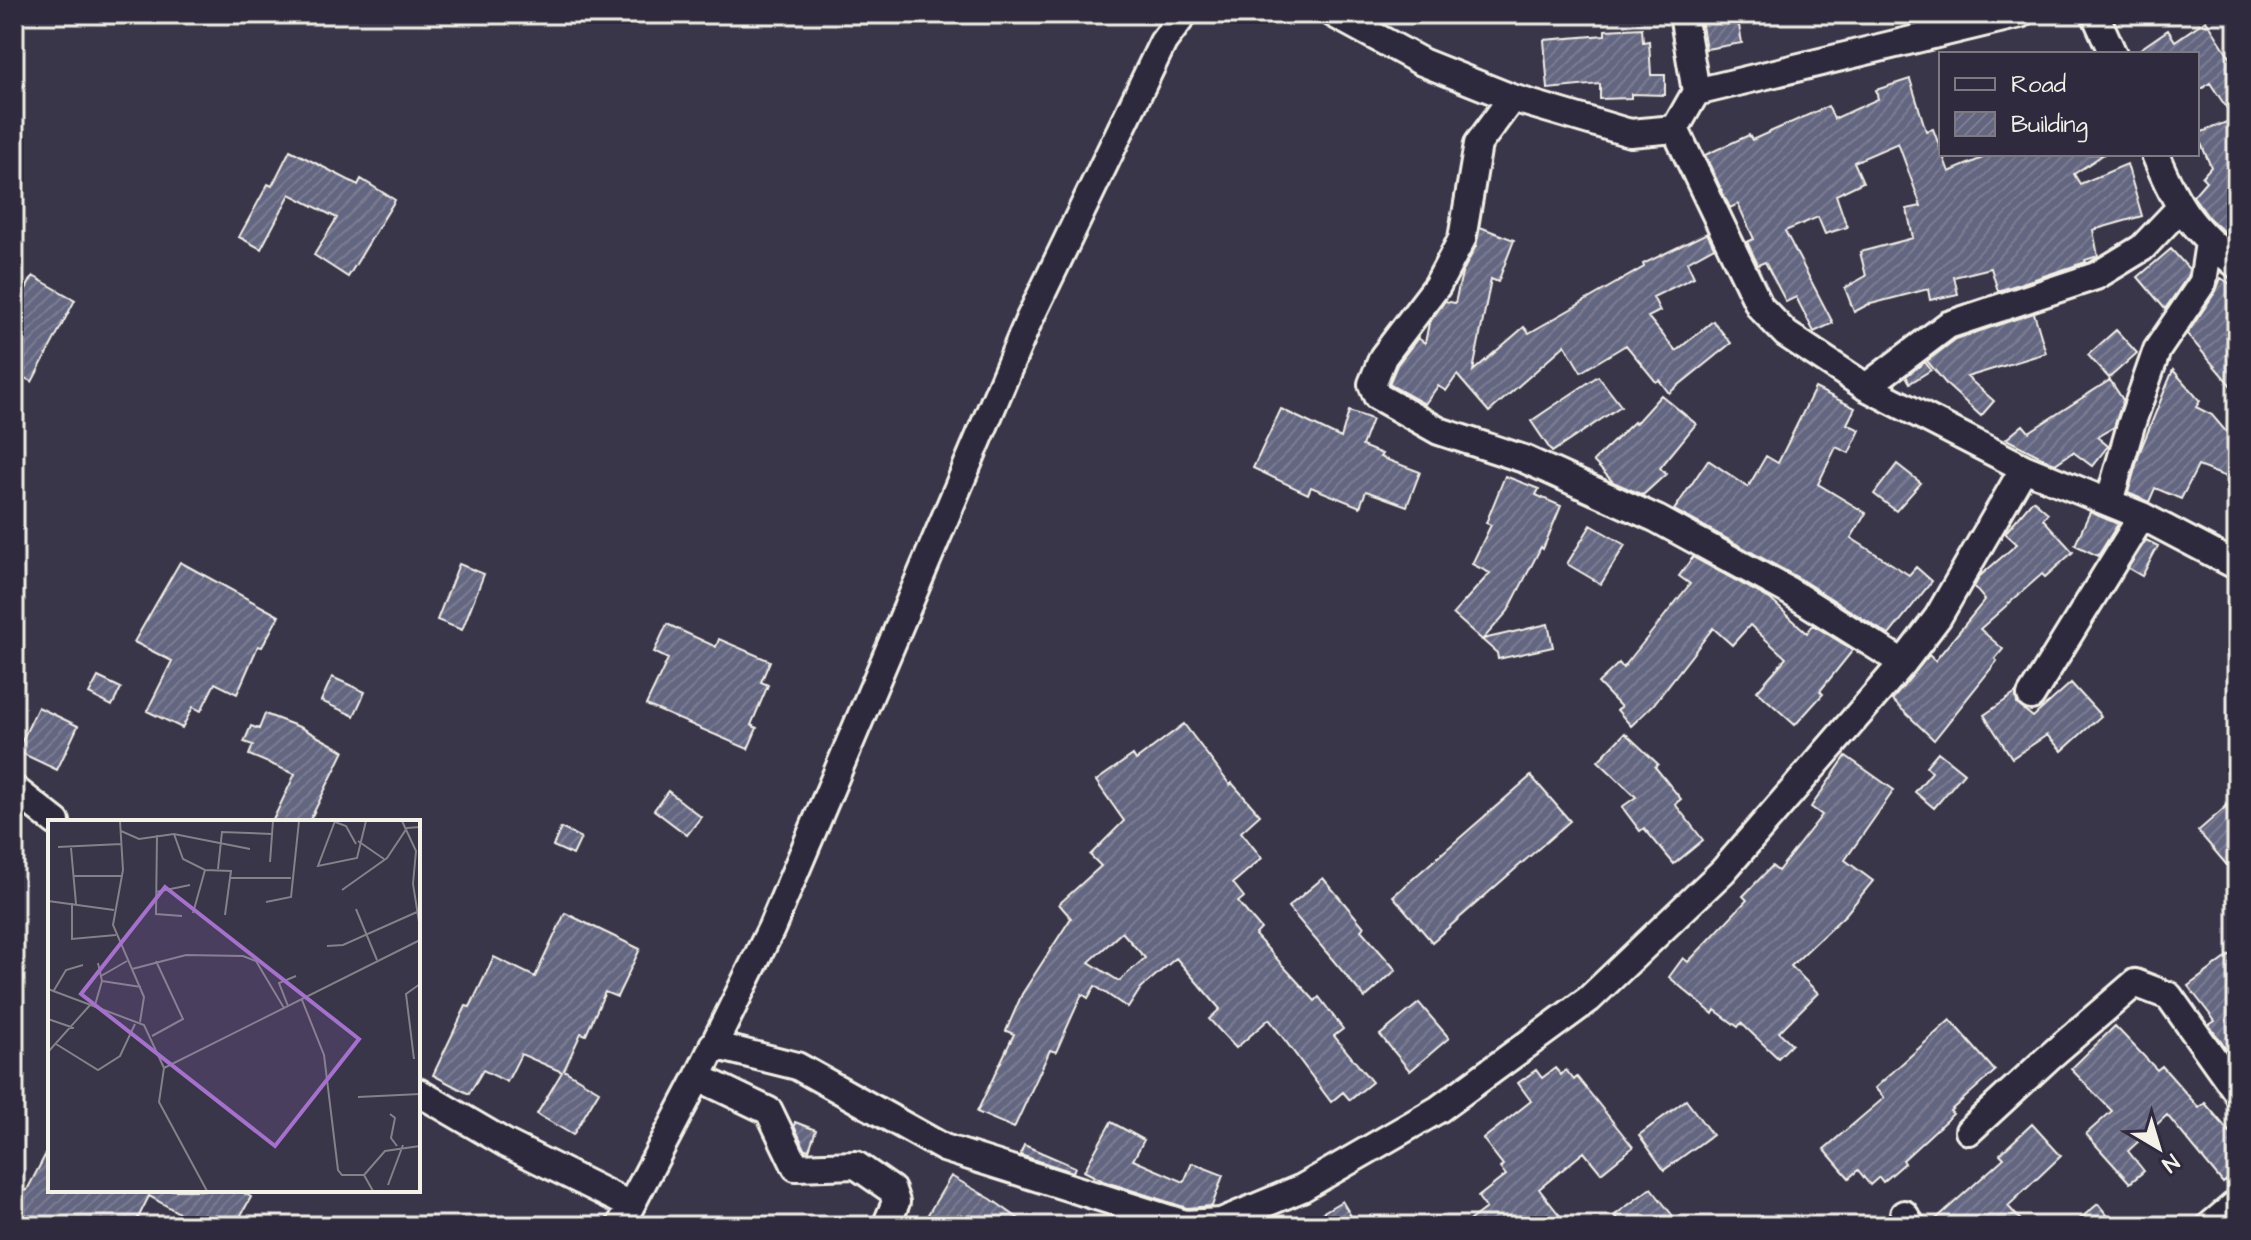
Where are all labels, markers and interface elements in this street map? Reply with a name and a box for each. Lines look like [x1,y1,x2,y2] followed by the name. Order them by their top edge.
[1939,52,2199,156] legend
[2011,68,2066,102] text: Road
[2011,108,2088,143] text: Building
[48,820,420,1192] inset map
[2119,1108,2199,1188] north arrow
[2155,1146,2185,1179] text: N

